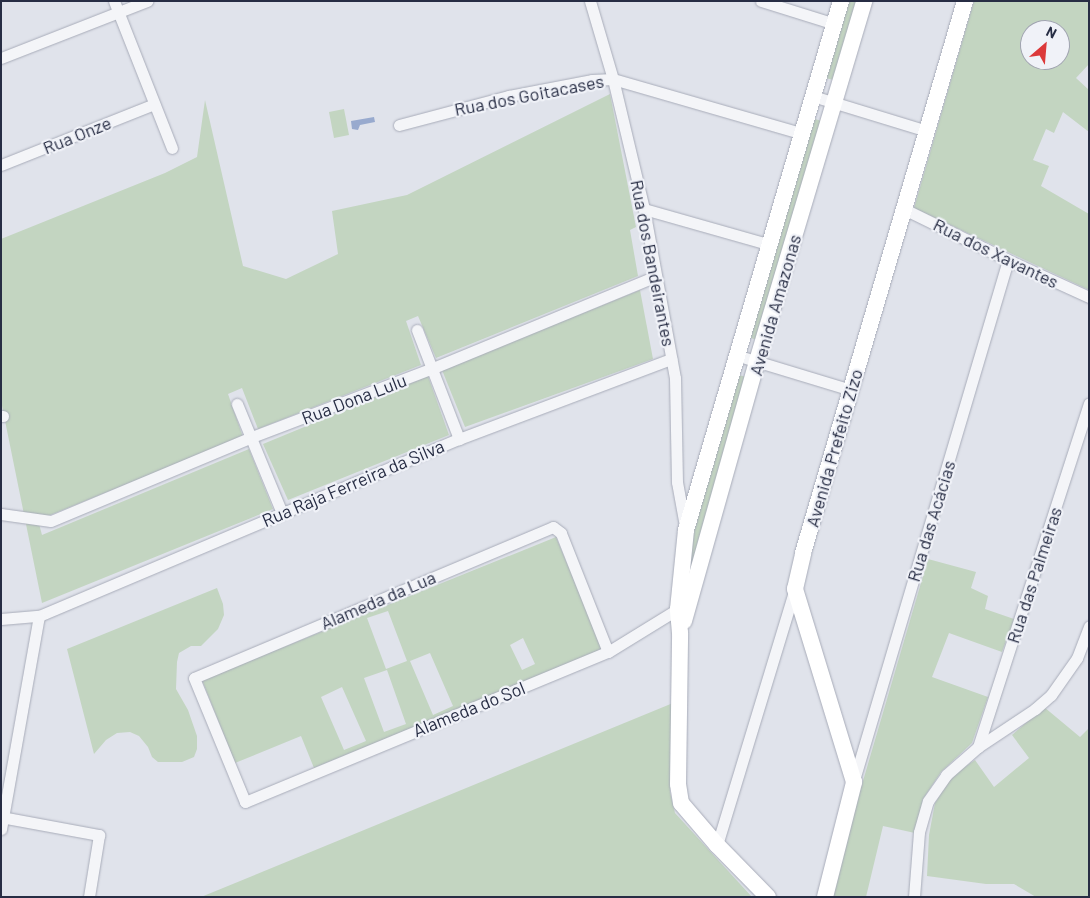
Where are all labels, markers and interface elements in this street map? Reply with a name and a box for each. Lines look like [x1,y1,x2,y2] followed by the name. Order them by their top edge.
[1020,20,1070,70] north arrow
[1044,22,1060,42] text: N
[452,70,606,120] street label: Rua dos Goitacases
[40,112,114,158] street label: Rua Onze
[626,178,680,348] street label: Rua dos Bandeirantes
[930,213,1062,293] street label: Rua dos Xavantes
[745,232,805,378] street label: Avenida Amazonas
[801,366,867,530] street label: Avenida Prefeito Zizo
[299,369,409,429] street label: Rua Dona Lulu
[259,435,447,531] street label: Rua Raja Ferreira da Silva
[902,458,960,584] street label: Rua das Acácias
[1002,504,1066,646] street label: Rua das Palmeiras
[317,566,439,634] street label: Alameda da Lua
[410,677,528,741] street label: Alameda do Sol

